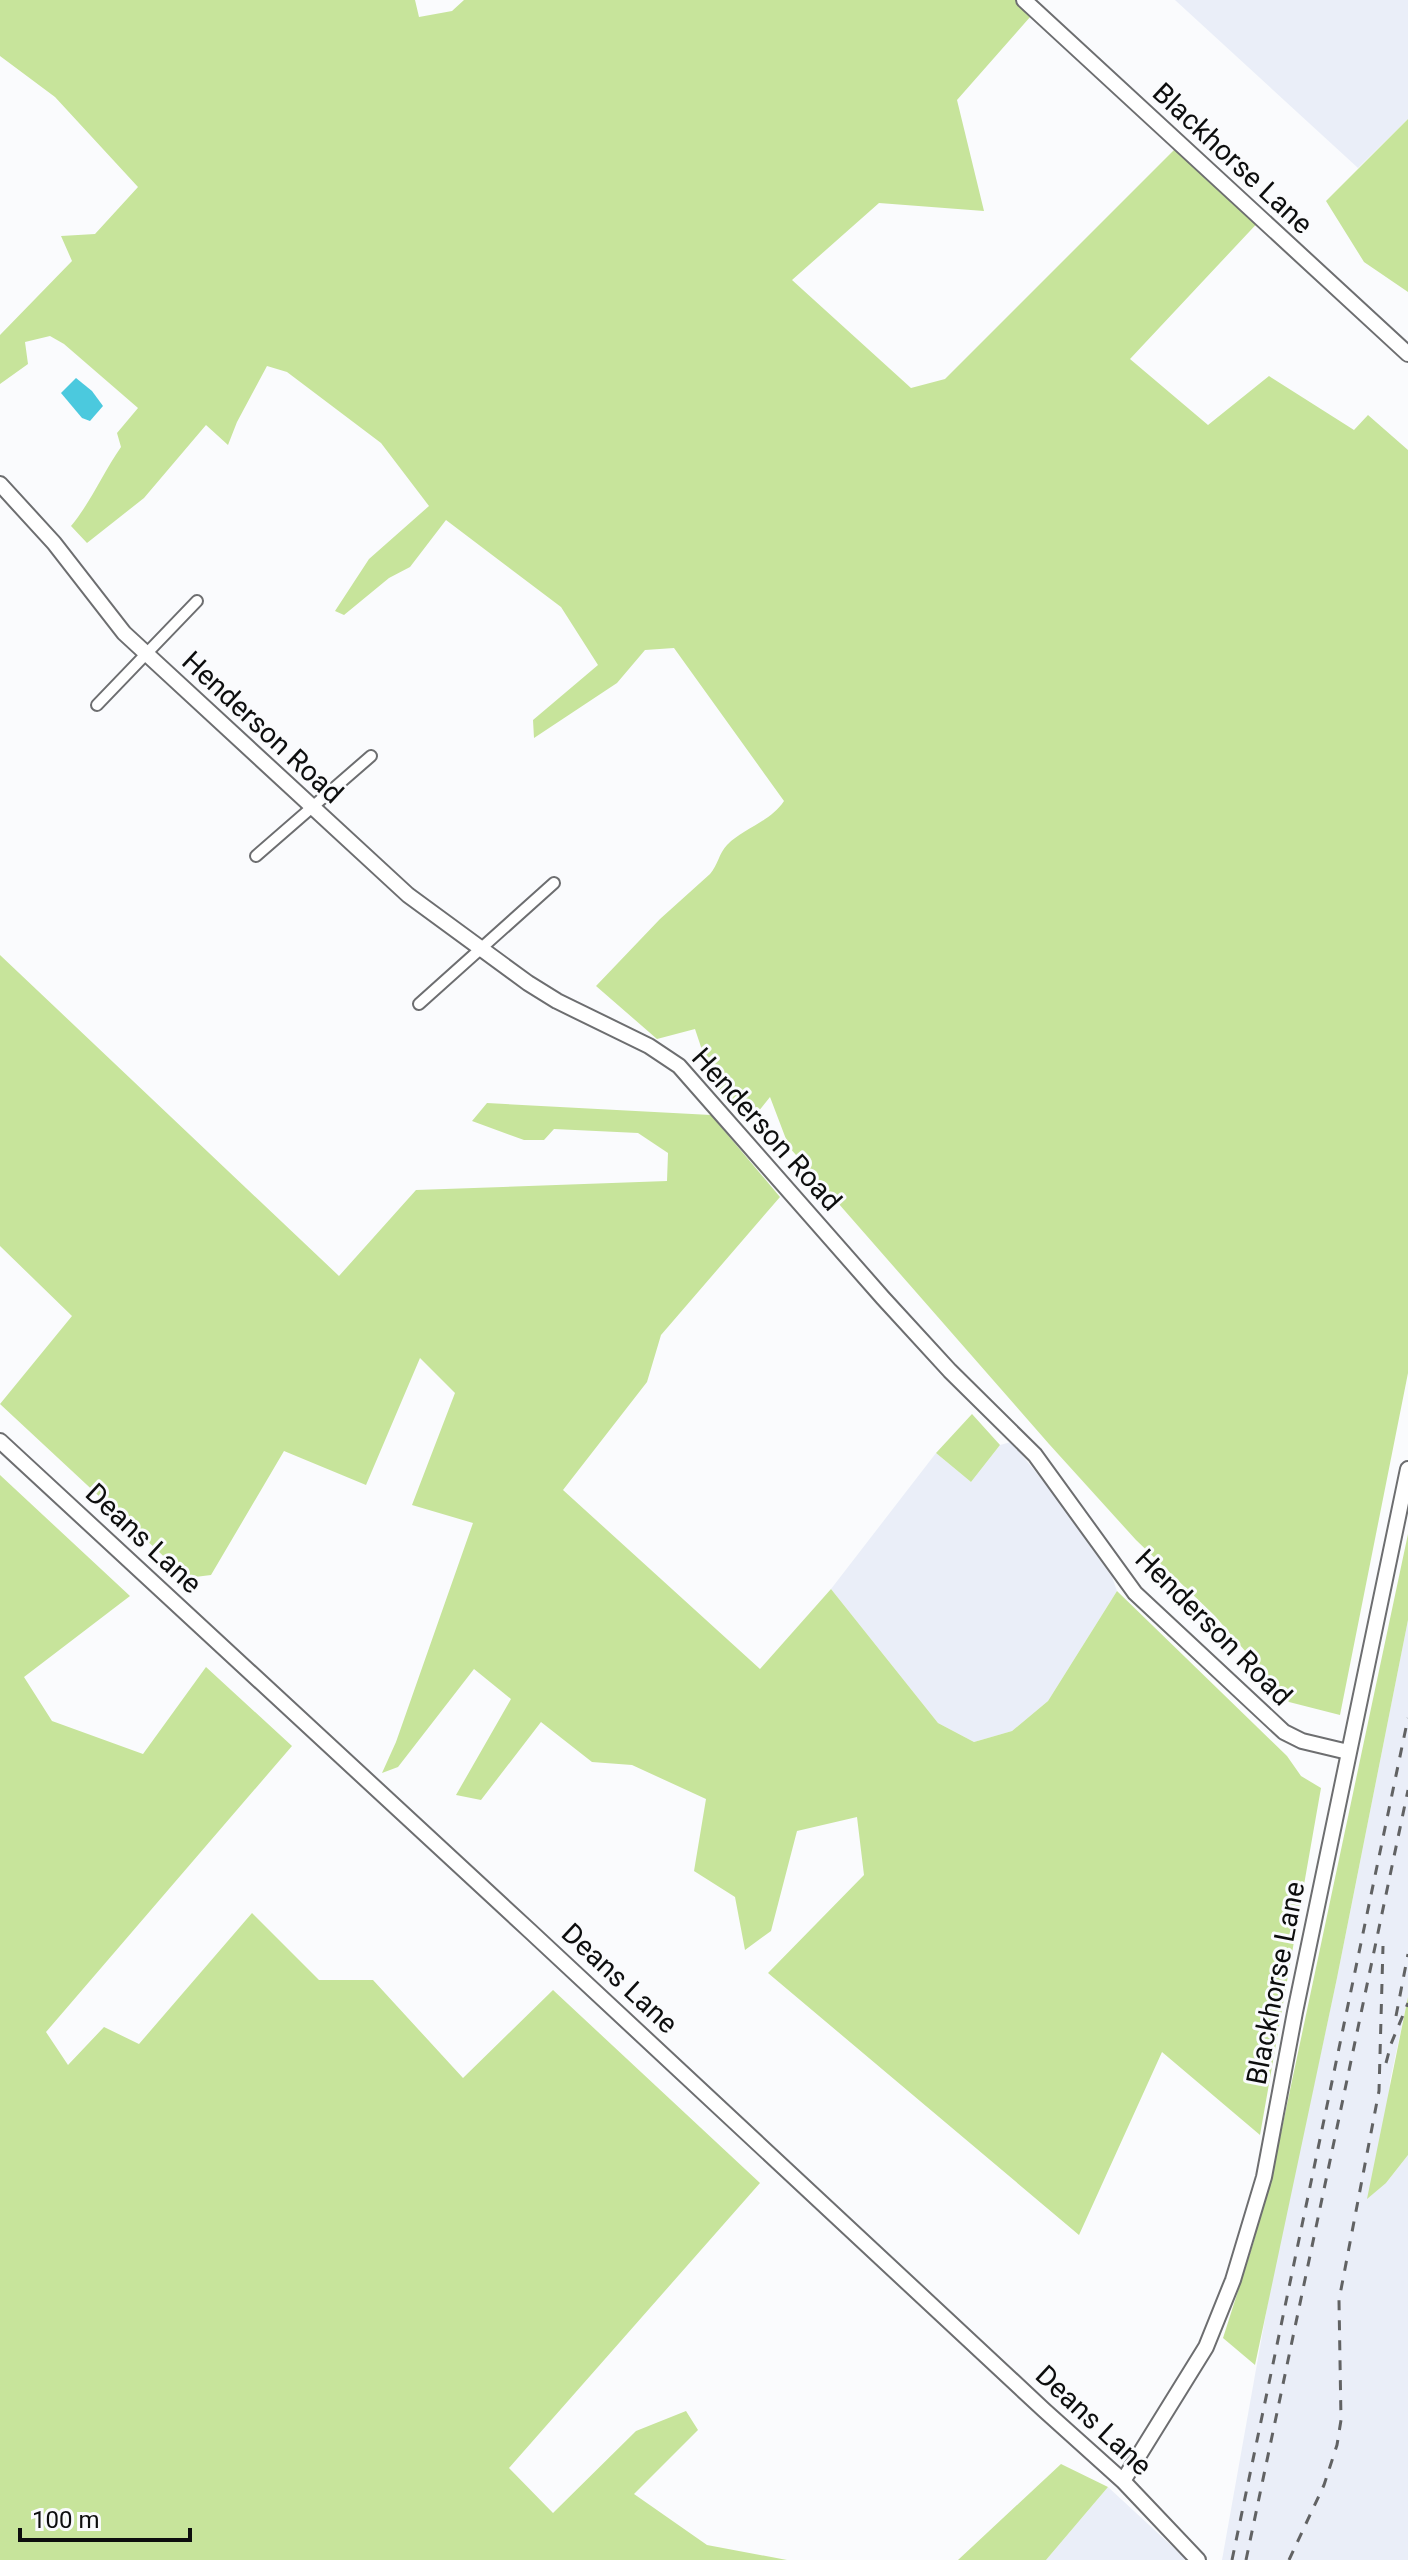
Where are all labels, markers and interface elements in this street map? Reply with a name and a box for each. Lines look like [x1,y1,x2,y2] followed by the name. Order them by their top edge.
[1146,76,1319,241] street label: Blackhorse Lane
[176,645,350,810] street label: Henderson Road
[685,1041,848,1217] street label: Henderson Road
[79,1477,208,1600] street label: Deans Lane
[1129,1542,1299,1712] street label: Henderson Road
[1240,1879,1311,2087] street label: Blackhorse Lane
[555,1917,684,2040] street label: Deans Lane
[1029,2359,1158,2482] street label: Deans Lane
[20,2492,190,2542] scale bar
[32,2506,99,2534] text: 100 m

